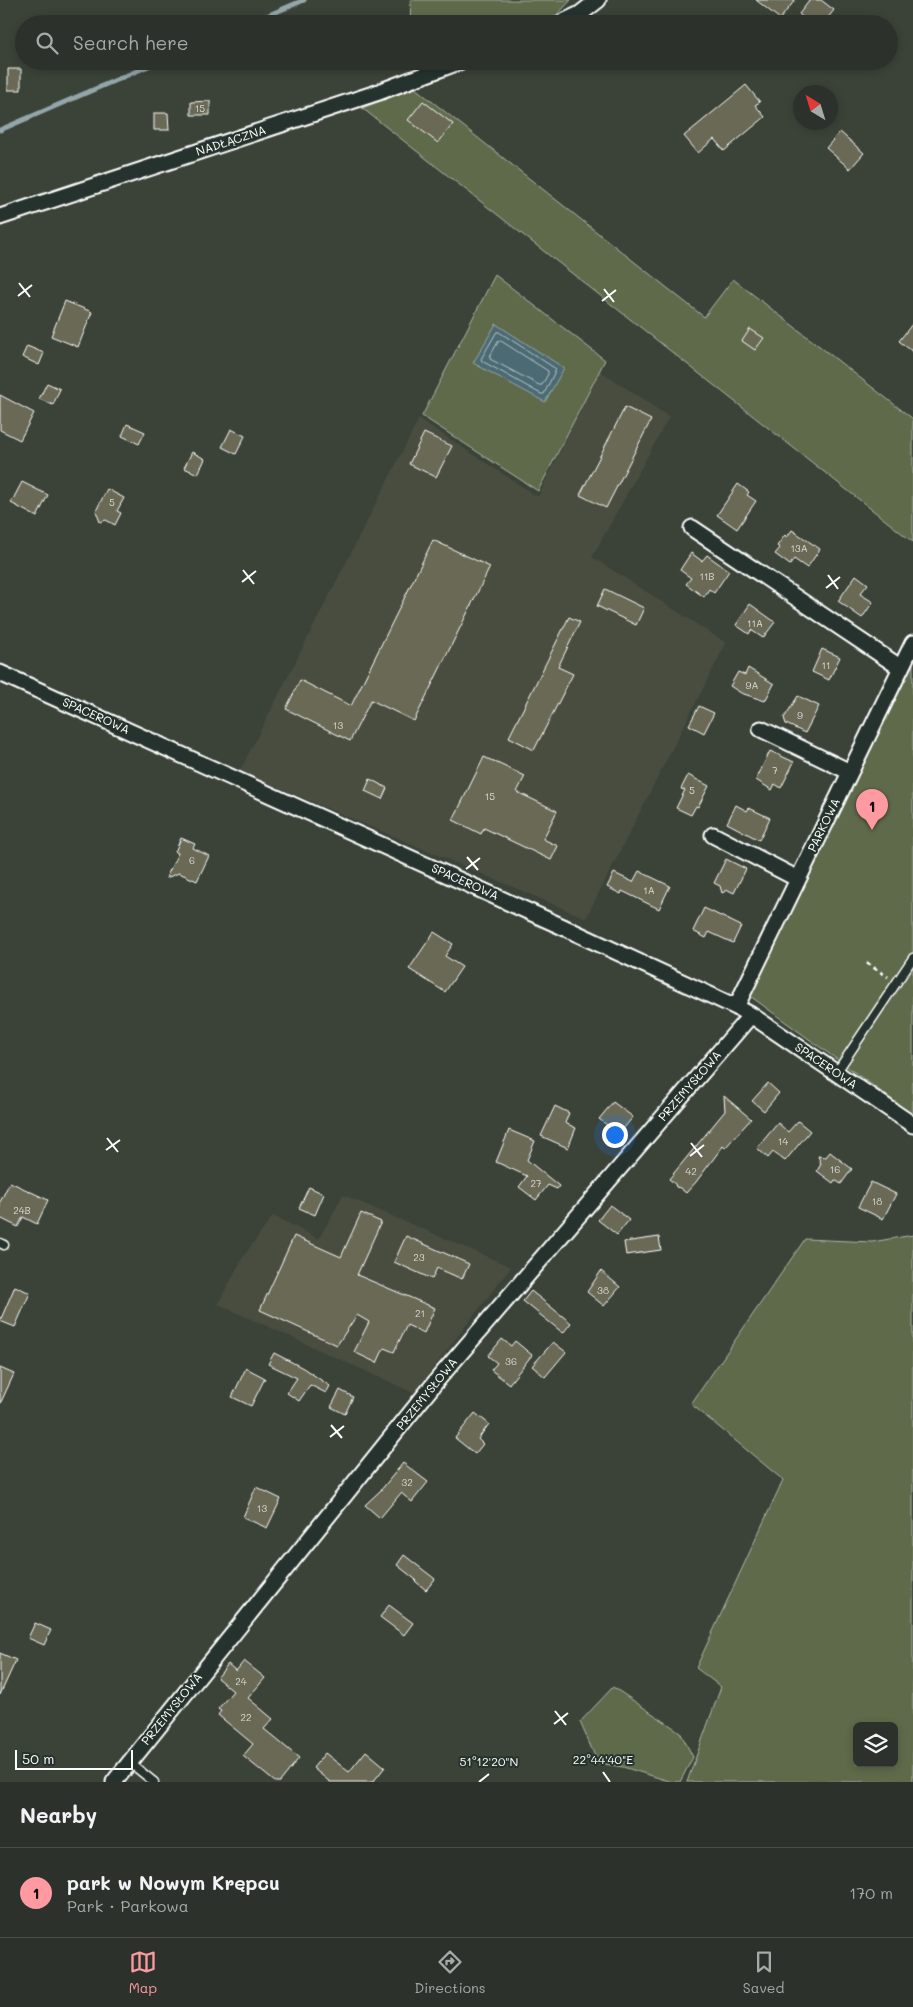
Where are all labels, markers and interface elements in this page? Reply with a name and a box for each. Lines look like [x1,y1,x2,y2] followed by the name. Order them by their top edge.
[15,15,898,70] search box
[33,29,61,57] icon: search
[73,30,189,55] text: Search here
[793,85,838,130] north arrow
[195,101,205,115] house number: 15
[193,121,268,159] street label: NADŁĄCZNA
[109,495,115,509] house number: 5
[790,541,808,555] house number: 13A
[699,569,715,583] house number: 11B
[747,616,763,630] house number: 11A
[822,658,830,672] house number: 11
[746,678,758,692] house number: 9A
[60,693,133,737] street label: SPACEROWA
[797,708,803,722] house number: 9
[333,718,343,732] house number: 13
[772,763,778,777] house number: 7
[689,783,695,797] house number: 5
[485,789,495,803] house number: 15
[856,789,888,830] pin: 1
[803,795,843,854] street label: PARKOWA
[189,853,195,867] house number: 6
[429,859,502,903] street label: SPACEROWA
[643,883,655,897] house number: 1A
[792,1038,861,1092] street label: SPACEROWA
[654,1047,724,1124] street label: PRZEMYSŁOWA
[602,1122,628,1148] your location
[778,1134,788,1148] house number: 14
[830,1162,840,1176] house number: 16
[685,1164,697,1178] house number: 42
[530,1176,542,1190] house number: 27
[872,1194,882,1208] house number: 18
[13,1203,31,1217] house number: 24B
[413,1250,425,1264] house number: 23
[597,1283,609,1297] house number: 38
[415,1306,425,1320] house number: 21
[392,1354,460,1433] street label: PRZEMYSŁOWA
[505,1354,517,1368] house number: 36
[401,1475,413,1489] house number: 32
[257,1501,267,1515] house number: 13
[137,1669,205,1748] street label: PRZEMYSŁOWA
[235,1674,247,1688] house number: 24
[240,1710,252,1724] house number: 22
[853,1722,898,1767] map controls
[853,1722,898,1767] button: layers
[15,1747,132,1770] scale bar
[22,1749,54,1768] text: 50 m
[573,1751,633,1767] text: 22°44'40"E
[460,1753,518,1769] text: 51°12'20"N
[20,1801,97,1828] text: Nearby
[67,1870,280,1895] text: park w Nowym Krępcu
[32,1882,40,1903] text: 1
[849,1882,893,1903] text: 170 m
[67,1895,189,1916] text: Park · Parkowa
[129,1948,157,1997] tab: Map
[414,1948,486,1997] tab: Directions
[743,1948,784,1997] tab: Saved

